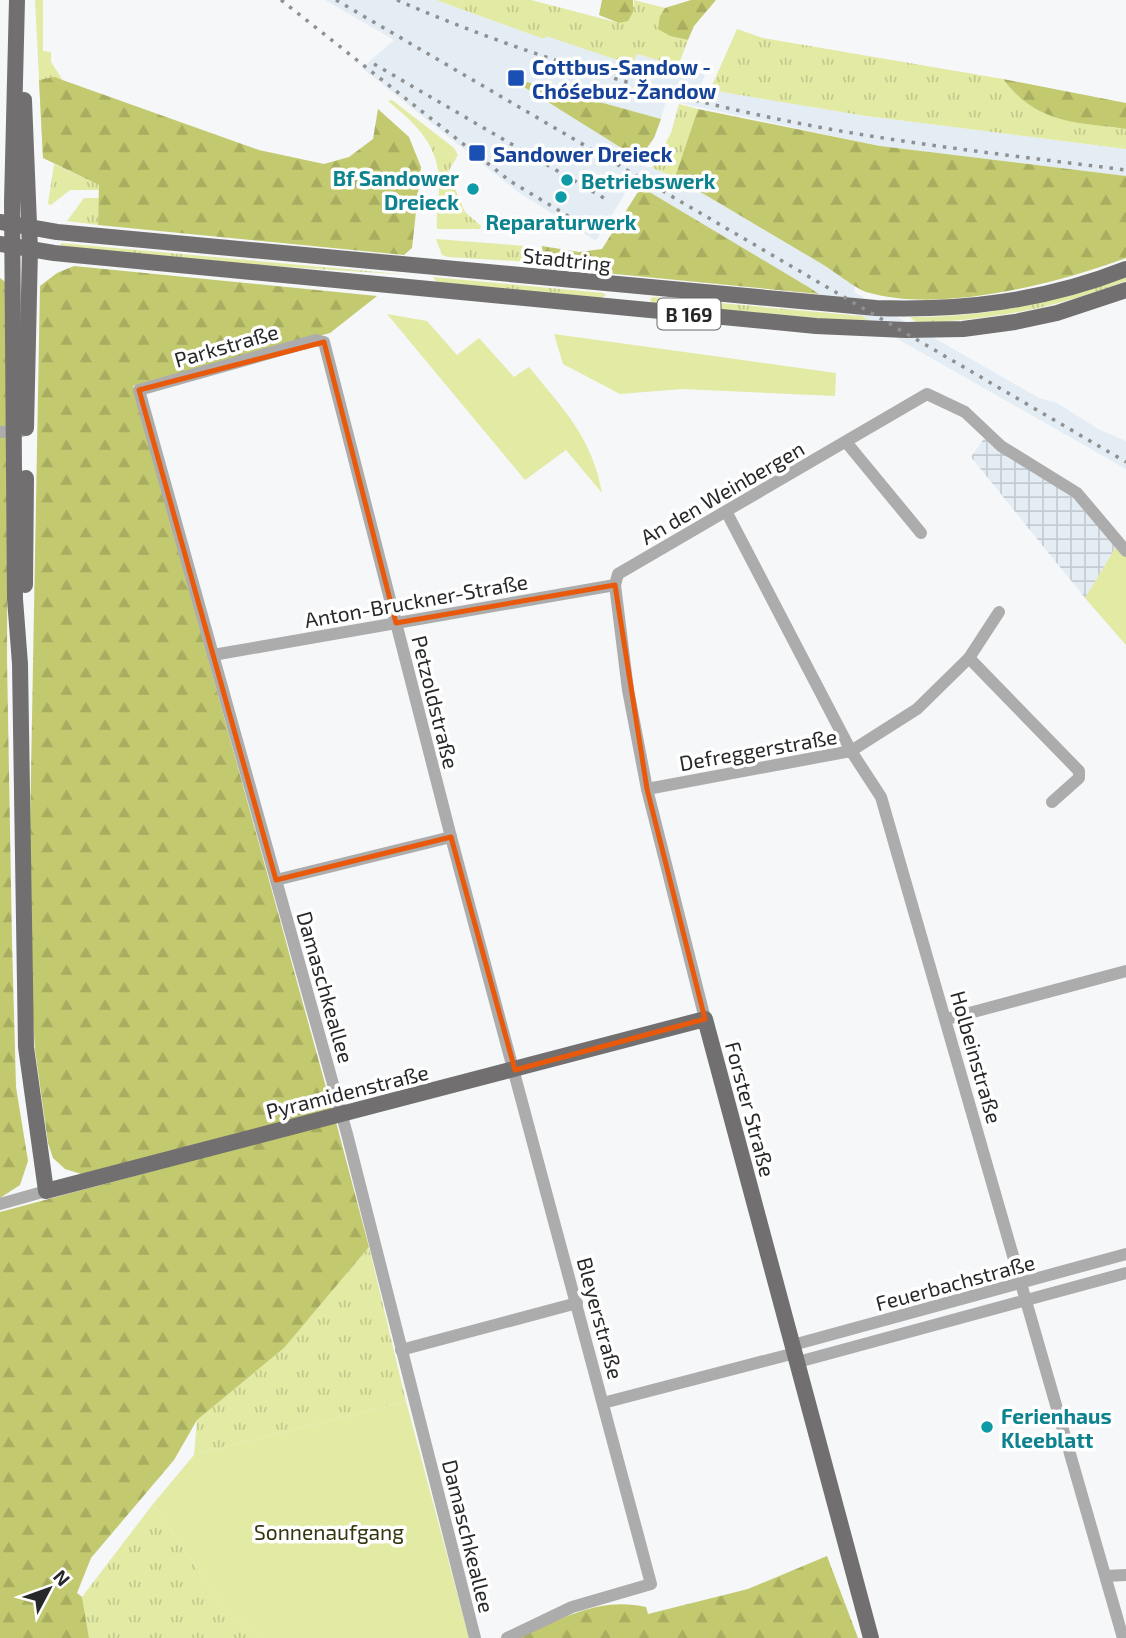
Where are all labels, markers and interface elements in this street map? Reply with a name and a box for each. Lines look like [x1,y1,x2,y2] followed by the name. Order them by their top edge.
[532,54,716,103] place label: Cottbus-Sandow - Chóśebuz-Žandow
[506,68,526,88] marker: Cottbus-Sandow - Chóśebuz-Žandow
[493,141,673,166] place label: Sandower Dreieck
[467,143,487,163] marker: Sandower Dreieck
[333,165,459,214] place label: Bf Sandower Dreieck
[581,168,716,193] place label: Betriebswerk
[559,172,575,188] marker: Betriebswerk
[465,181,481,197] marker: Bf Sandower Dreieck
[553,189,569,205] marker: Reparaturwerk
[485,209,637,234] place label: Reparaturwerk
[522,242,613,276] street label: Stadtring
[658,298,720,330] road number: B 169
[171,318,281,372] street label: Parkstraße
[636,435,808,549] street label: An den Weinbergen
[302,568,530,632] street label: Anton-Bruckner-Straße
[407,633,465,771] street label: Petzoldstraße
[677,723,839,775] street label: Defreggerstraße
[292,908,360,1066] street label: Damaschkeallee
[946,988,1008,1126] street label: Holbeinstraße
[721,1039,781,1179] street label: Forster Straße
[263,1059,431,1123] street label: Pyramidenstraße
[873,1249,1037,1315] street label: Feuerbachstraße
[573,1254,629,1382] street label: Bleyerstraße
[1001,1403,1112,1452] place label: Ferienhaus Kleeblatt
[979,1419,995,1435] marker: Ferienhaus Kleeblatt
[438,1457,500,1615] street label: Damaschkeallee
[254,1519,404,1544] park label: Sonnenaufgang
[14,1554,84,1624] north arrow
[49,1565,75,1590] text: N

